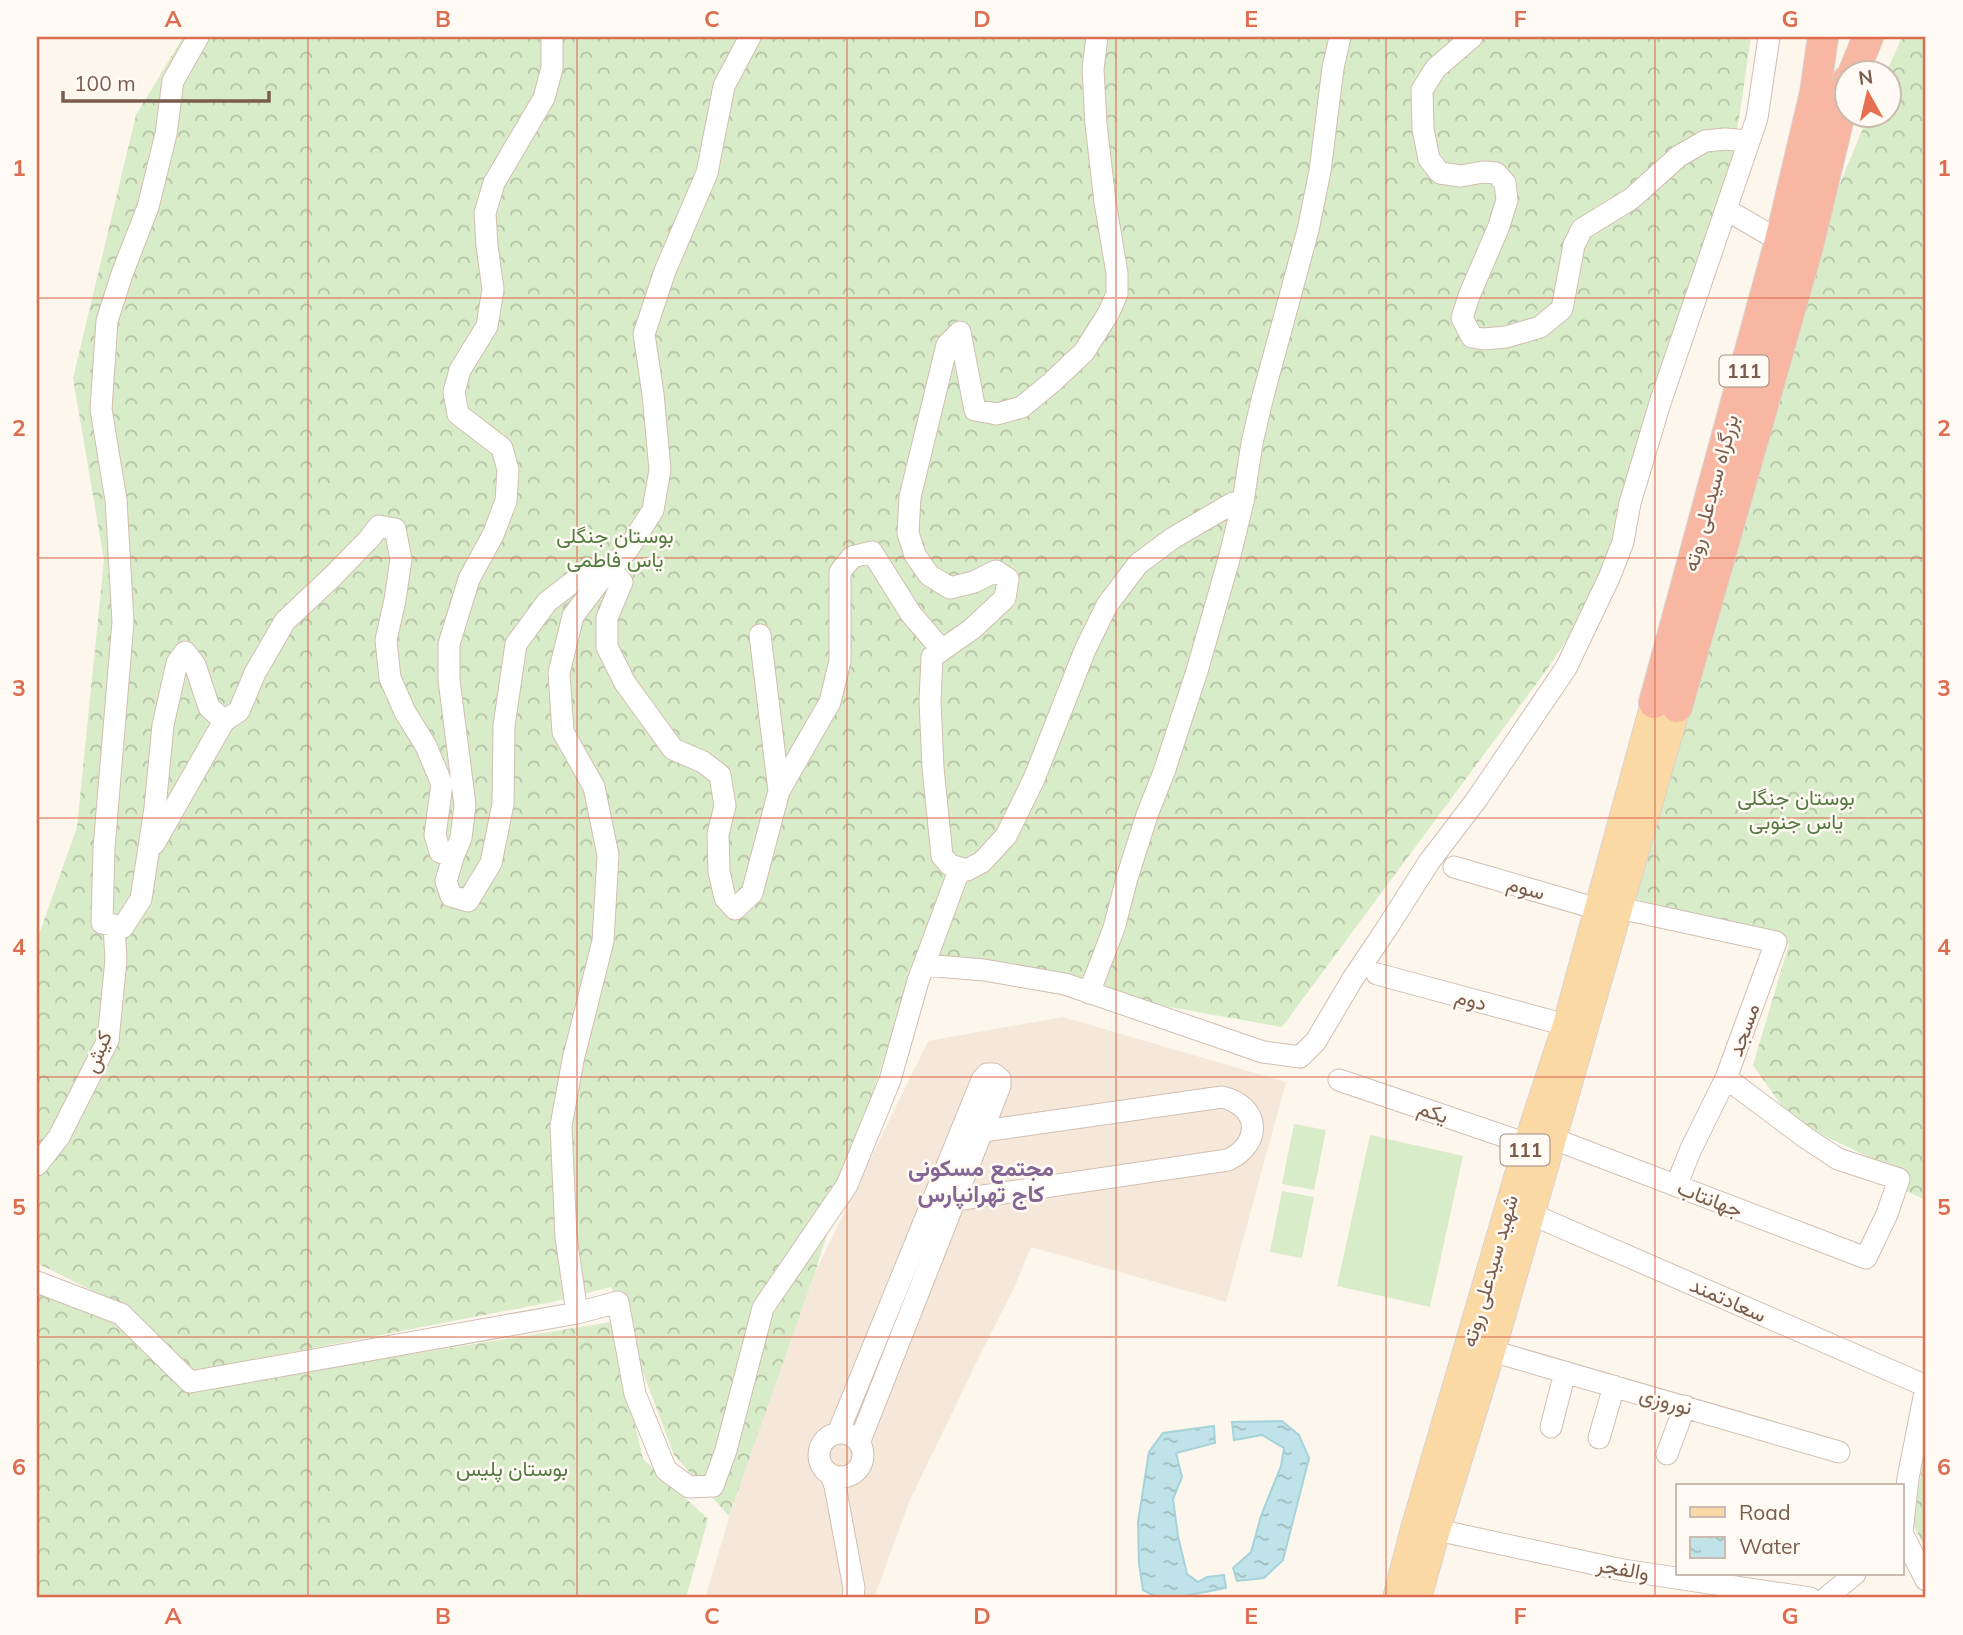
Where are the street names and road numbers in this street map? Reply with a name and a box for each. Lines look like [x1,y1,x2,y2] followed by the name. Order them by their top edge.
[1720,356,1768,386] road number: 111
[1677,411,1744,574] street label: بزرگراه سیدعلی روته
[1504,869,1548,907] street label: سوم
[1452,982,1490,1018] street label: دوم
[1722,1000,1765,1060] street label: مسجد
[77,1027,117,1076] street label: کیش
[1414,1094,1452,1130] street label: یکم
[1500,1134,1550,1166] road number: 111
[1674,1174,1747,1223] street label: جهانتاب
[1455,1191,1524,1350] street label: شهید سیدعلی روته
[1686,1271,1771,1327] street label: سعادتمند
[1637,1380,1696,1421] street label: نوروزی
[1594,1550,1652,1586] street label: والفجر

